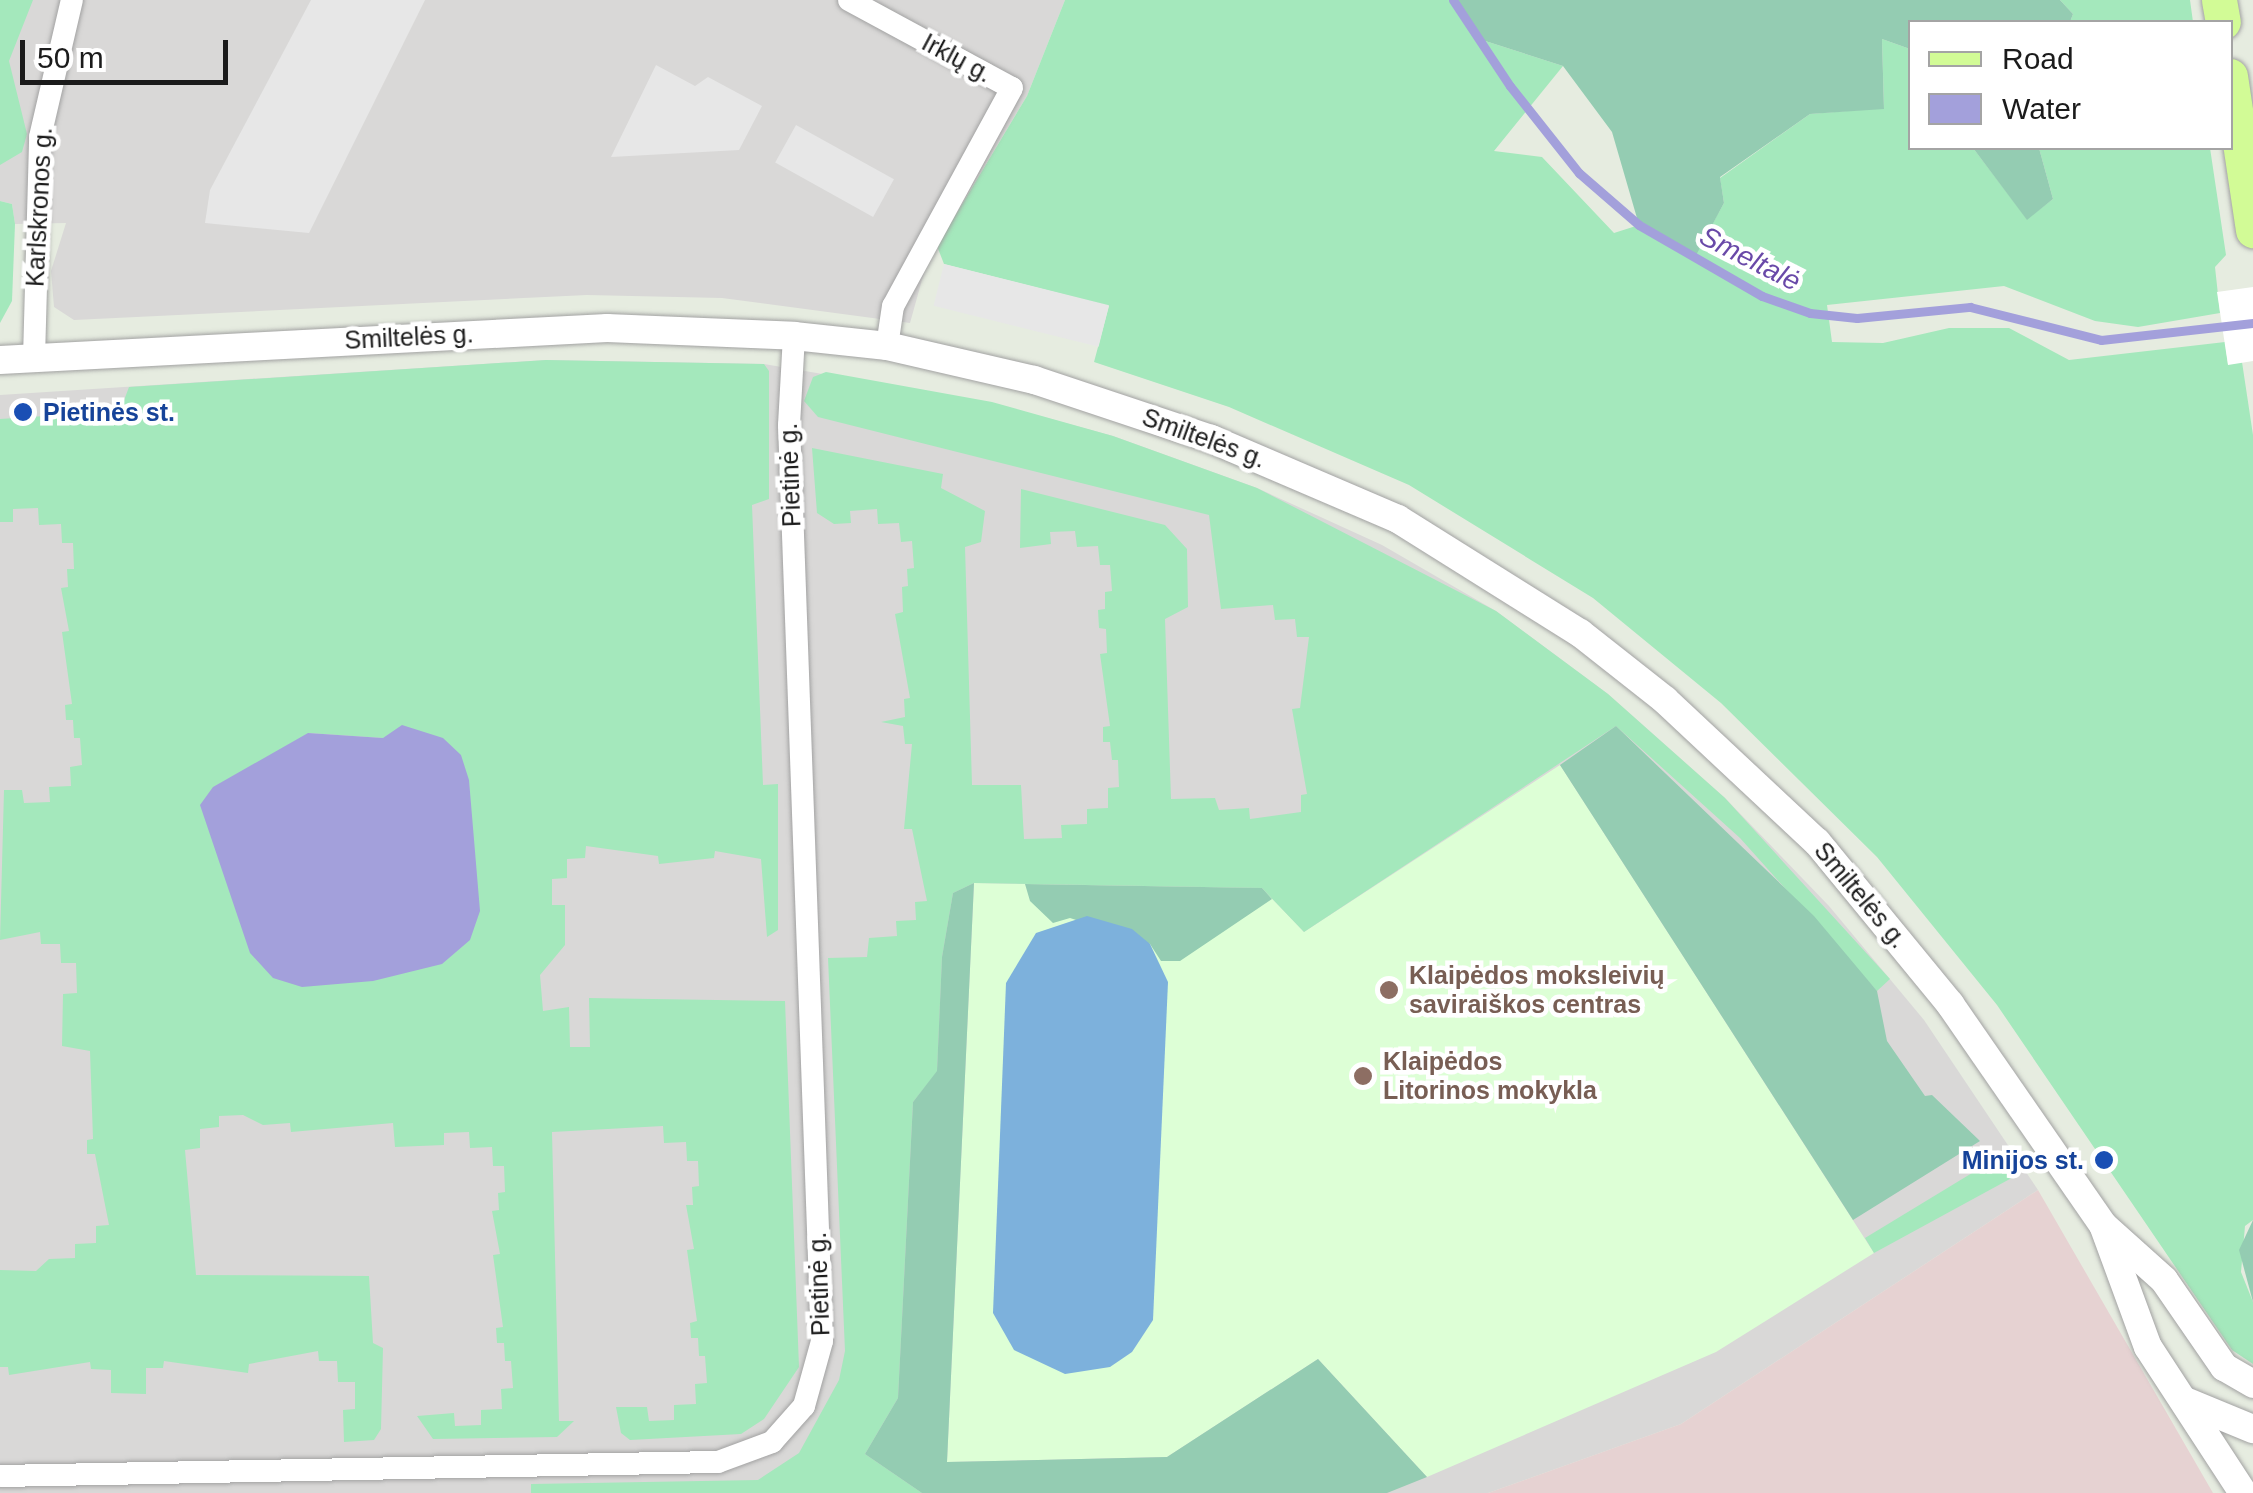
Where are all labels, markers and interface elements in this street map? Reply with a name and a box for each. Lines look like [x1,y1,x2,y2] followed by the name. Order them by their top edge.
[25,20,232,82] scale bar
[1908,20,2233,150] legend
[917,27,997,89] street label: Irklų g.
[37,41,104,74] text: 50 m
[2002,42,2074,75] text: Road
[2002,92,2081,125] text: Water
[20,126,58,288] street label: Karlskronos g.
[1694,219,1806,299] water label: Smeltalė
[344,319,474,355] street label: Smiltelės g.
[43,397,175,427] place label: Pietinės st.
[12,401,34,423] marker: Pietinės st.
[1138,402,1270,474] street label: Smiltelės g.
[773,422,807,528] street label: Pietinė g.
[1808,836,1914,954] street label: Smiltelės g.
[1409,961,1665,1020] place label: Klaipėdos moksleivių saviraiškos centras
[1378,979,1400,1001] marker: Klaipėdos moksleivių saviraiškos centras
[1383,1047,1597,1106] place label: Klaipėdos Litorinos mokykla
[1352,1065,1374,1087] marker: Klaipėdos Litorinos mokykla
[1962,1145,2084,1175] place label: Minijos st.
[2093,1149,2115,1171] marker: Minijos st.
[802,1231,836,1337] street label: Pietinė g.

